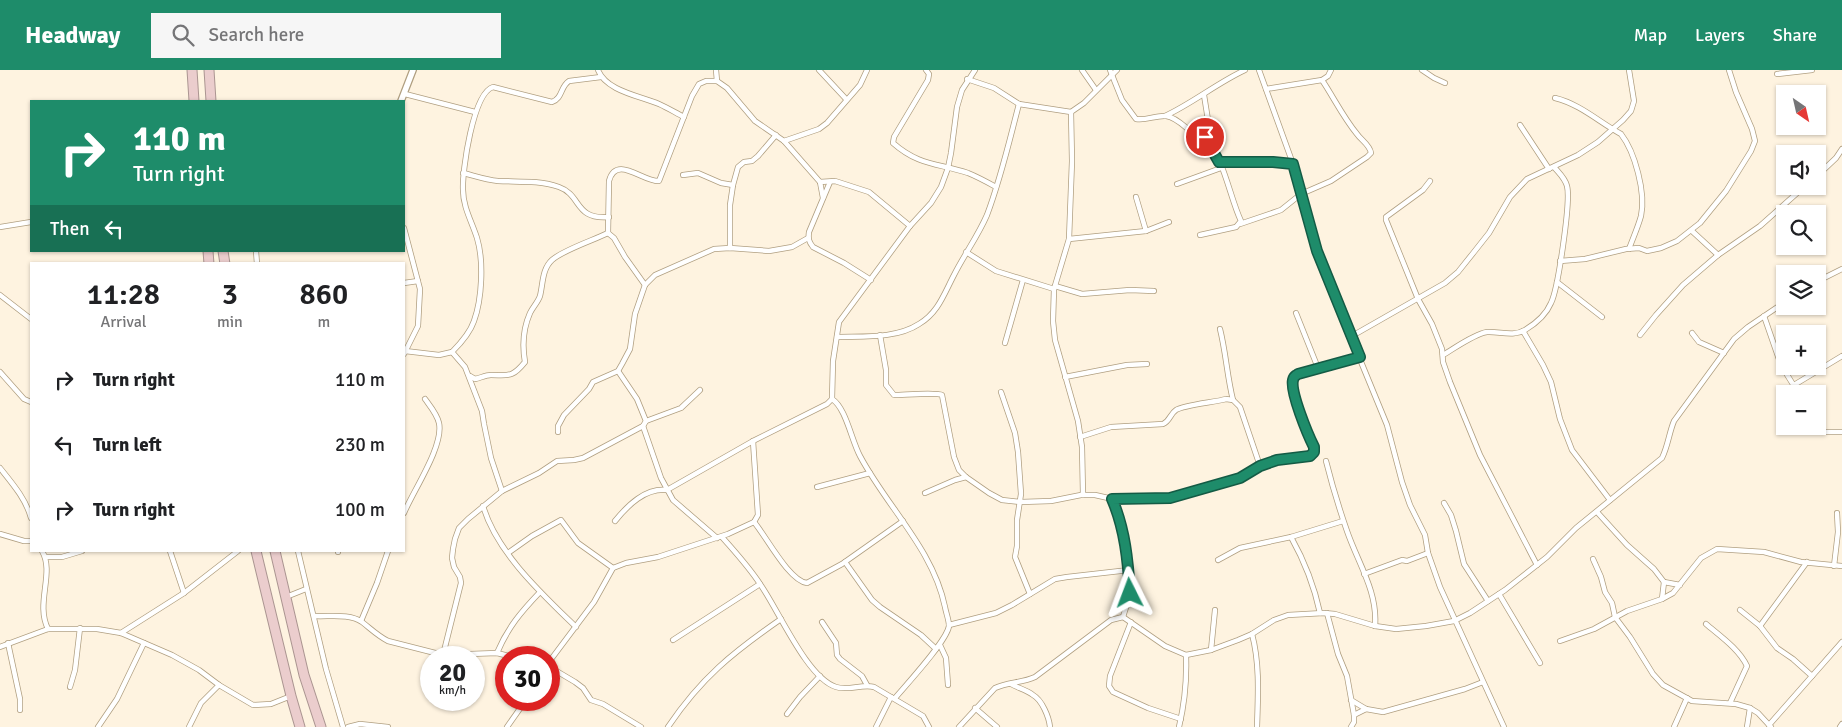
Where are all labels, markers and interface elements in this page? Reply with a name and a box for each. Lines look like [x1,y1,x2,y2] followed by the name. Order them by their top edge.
[151,13,501,58] search box
[25,20,121,50] text: Headway
[169,21,197,49] icon: search
[209,23,304,47] text: Search here
[1634,24,1667,46] text: Map
[1695,24,1745,46] text: Layers
[1773,24,1817,46] text: Share
[1776,85,1826,135] north arrow
[1776,85,1826,435] map controls
[1184,116,1226,158] pin
[133,117,226,160] text: 110 m
[50,120,115,185] icon: right
[1191,123,1219,151] icon: arrive
[1776,145,1826,195] button: sound
[133,160,225,187] text: Turn right
[1776,205,1826,255] button: search
[100,215,128,243] icon: left
[50,217,90,241] text: Then
[1776,265,1826,315] button: layers
[87,276,160,313] text: 11:28
[222,276,238,313] text: 3
[300,276,348,313] text: 860
[100,312,146,332] text: Arrival
[217,312,243,332] text: min
[317,312,330,332] text: m
[1776,325,1826,375] button: +
[50,366,78,394] icon: right
[93,368,175,392] text: Turn right
[335,368,385,392] text: 110 m
[1776,385,1826,435] button: −
[50,431,78,459] icon: left
[93,433,162,457] text: Turn left
[335,433,385,457] text: 230 m
[50,496,78,524] icon: right
[93,498,175,522] text: Turn right
[335,498,385,522] text: 100 m
[1103,566,1155,618] position arrow
[495,646,560,711] speed limit sign: 30
[439,657,466,688] text: 20
[439,683,466,698] text: km/h

